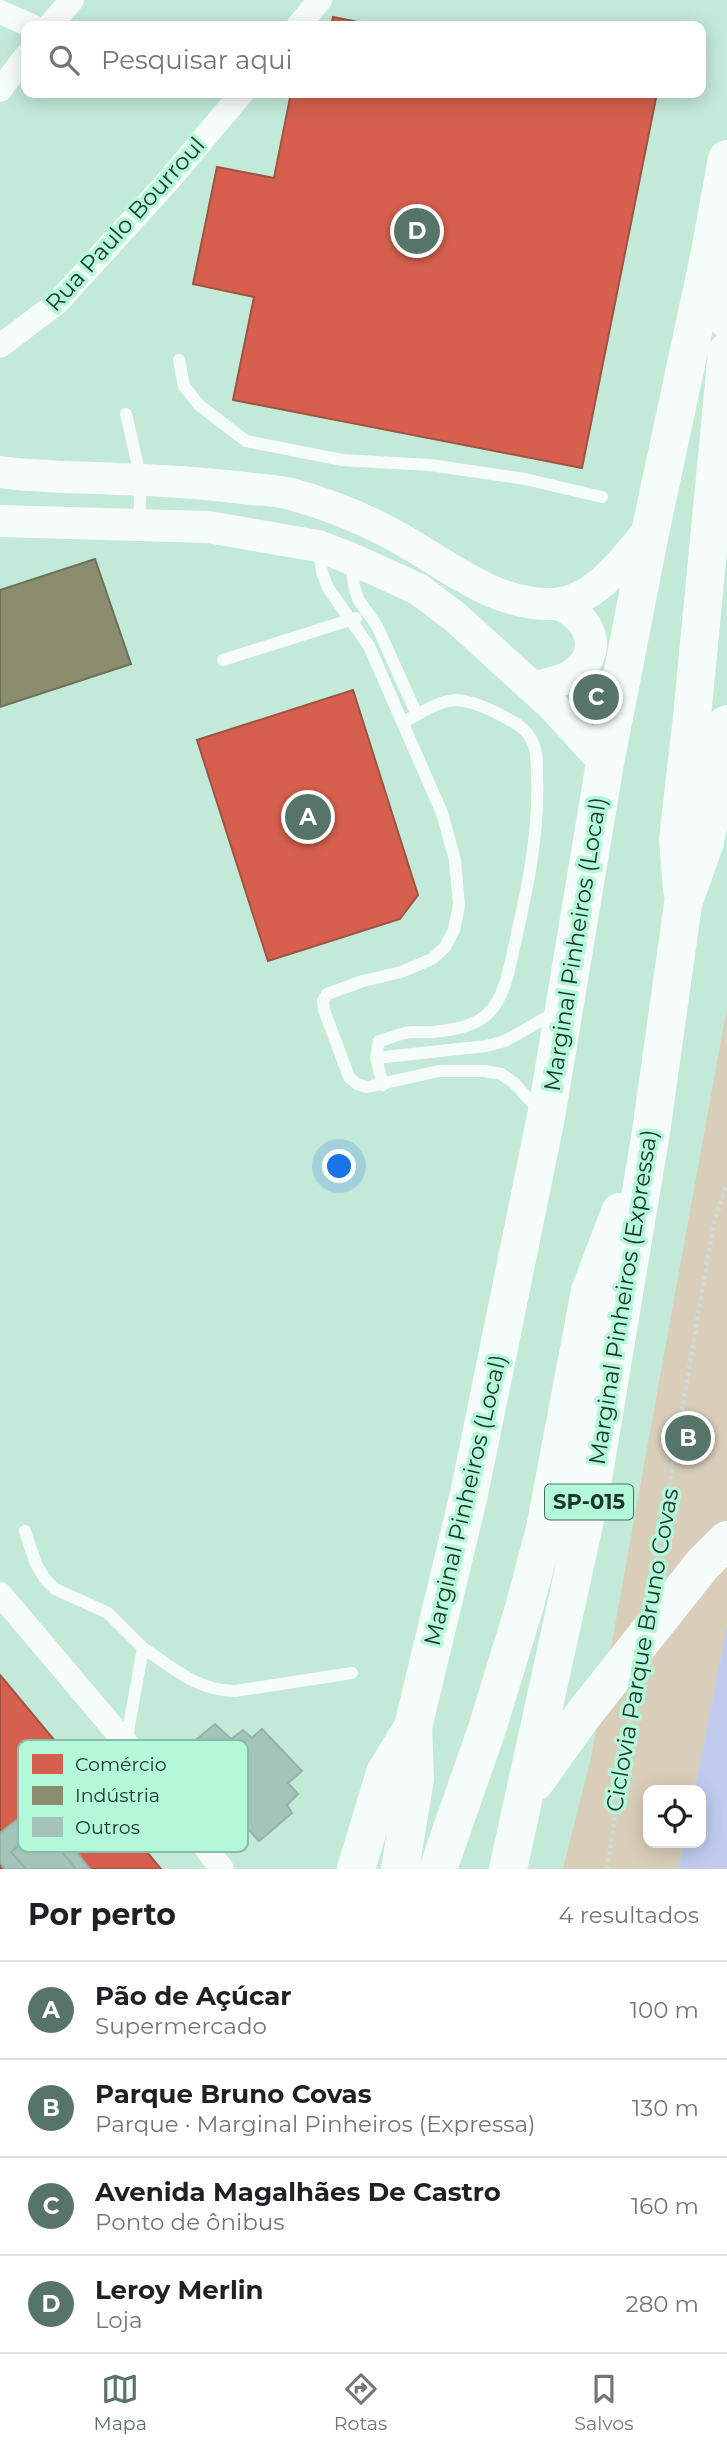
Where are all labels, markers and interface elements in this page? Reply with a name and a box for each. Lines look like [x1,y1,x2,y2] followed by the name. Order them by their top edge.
[21,21,706,98] search box
[45,41,83,79] icon: search
[101,44,293,76] text: Pesquisar aqui
[39,131,211,317] street label: Rua Paulo Bourroul
[394,205,440,257] pin: D
[573,671,619,723] pin: C
[285,791,331,843] pin: A
[538,795,612,1093] street label: Marginal Pinheiros (Local)
[583,1127,663,1467] street label: Marginal Pinheiros (Expressa)
[322,1149,356,1183] your location
[418,1352,512,1648] street label: Marginal Pinheiros (Local)
[665,1412,711,1464] pin: B
[545,1484,633,1520] road number: SP-015
[600,1486,684,1814] street label: Ciclovia Parque Bruno Covas
[18,1740,248,1852] legend
[75,1753,167,1776] text: Comércio
[75,1784,160,1807] text: Indústria
[643,1785,706,1848] map controls
[643,1785,706,1848] button: locate
[75,1816,140,1839] text: Outros
[28,1896,176,1933] text: Por perto
[559,1901,699,1929] text: 4 resultados
[95,1980,292,2012] text: Pão de Açúcar
[42,1996,60,2024] text: A
[630,1996,699,2024] text: 100 m
[95,2012,267,2040] text: Supermercado
[95,2078,371,2110] text: Parque Bruno Covas
[42,2094,60,2122] text: B
[632,2094,699,2122] text: 130 m
[95,2110,536,2138] text: Parque · Marginal Pinheiros (Expressa)
[95,2176,501,2208] text: Avenida Magalhães De Castro
[43,2192,59,2220] text: C
[631,2192,699,2220] text: 160 m
[95,2208,284,2236] text: Ponto de ônibus
[95,2274,264,2306] text: Leroy Merlin
[42,2290,61,2318] text: D
[626,2290,699,2318] text: 280 m
[95,2306,143,2334] text: Loja
[93,2370,147,2435] tab: Mapa
[334,2370,387,2435] tab: Rotas
[574,2370,634,2435] tab: Salvos

